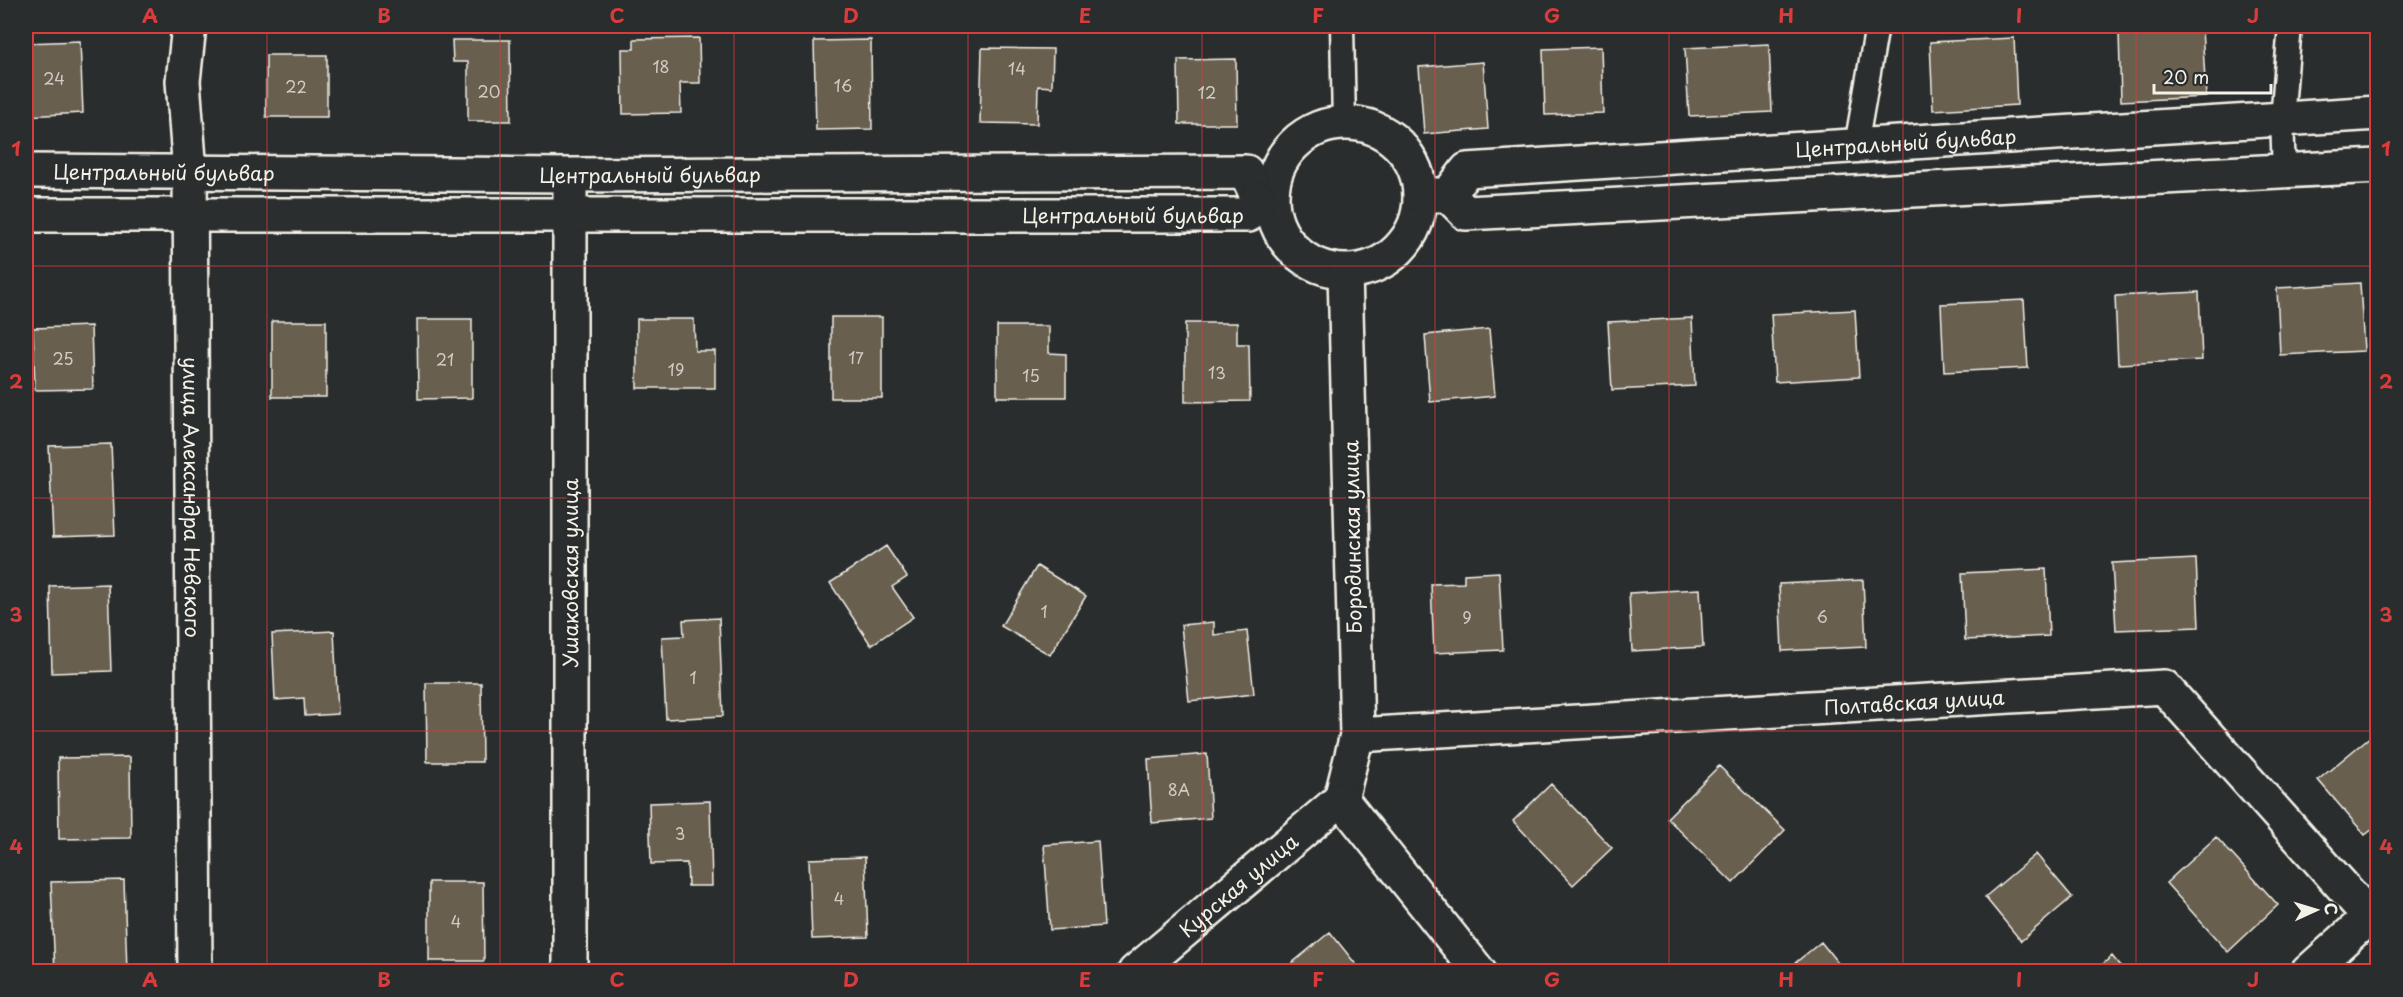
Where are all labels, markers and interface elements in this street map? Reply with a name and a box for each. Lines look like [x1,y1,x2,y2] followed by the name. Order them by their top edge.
[142,0,158,30] text: A
[377,0,391,30] text: B
[609,0,625,30] text: C
[843,0,859,30] text: D
[1079,0,1091,30] text: E
[1312,0,1324,30] text: F
[1544,0,1560,30] text: G
[1778,0,1794,30] text: H
[2016,0,2022,30] text: I
[2247,0,2259,30] text: J
[652,54,670,78] house number: 18
[1008,56,1026,80] house number: 14
[2154,57,2271,95] scale bar
[2163,63,2209,90] text: 20 m
[43,66,65,90] house number: 24
[834,73,852,97] house number: 16
[285,74,307,98] house number: 22
[478,79,500,103] house number: 20
[1198,80,1216,104] house number: 12
[1794,121,2017,164] street label: Центральный бульвар
[11,133,21,163] text: 1
[2381,133,2391,163] text: 1
[53,156,275,188] street label: Центральный бульвар
[539,159,761,190] street label: Центральный бульвар
[1022,200,1244,230] street label: Центральный бульвар
[848,345,864,369] house number: 17
[52,346,74,370] house number: 25
[436,347,454,371] house number: 21
[176,357,208,638] street label: улица Александра Невского
[668,357,684,381] house number: 19
[1208,360,1226,384] house number: 13
[1022,363,1040,387] house number: 15
[9,366,23,396] text: 2
[2379,366,2393,396] text: 2
[1335,440,1369,634] street label: Бородинская улица
[555,478,585,668] street label: Ушаковская улица
[9,599,23,629] text: 3
[1040,599,1048,623] house number: 1
[2379,599,2393,629] text: 3
[1816,604,1828,628] house number: 6
[1462,605,1472,629] house number: 9
[689,665,697,689] house number: 1
[1823,682,2006,722] street label: Полтавская улица
[1168,777,1190,801] house number: 8А
[675,821,685,845] house number: 3
[1172,826,1305,944] street label: Курская улица
[9,831,23,861] text: 4
[2379,831,2393,861] text: 4
[2286,880,2346,940] north arrow
[834,886,844,910] house number: 4
[2320,902,2344,916] text: С
[451,909,461,933] house number: 4
[142,964,158,994] text: A
[377,964,391,994] text: B
[609,964,625,994] text: C
[843,964,859,994] text: D
[1079,964,1091,994] text: E
[1312,964,1324,994] text: F
[1544,964,1560,994] text: G
[1778,964,1794,994] text: H
[2016,964,2022,994] text: I
[2247,964,2259,994] text: J

